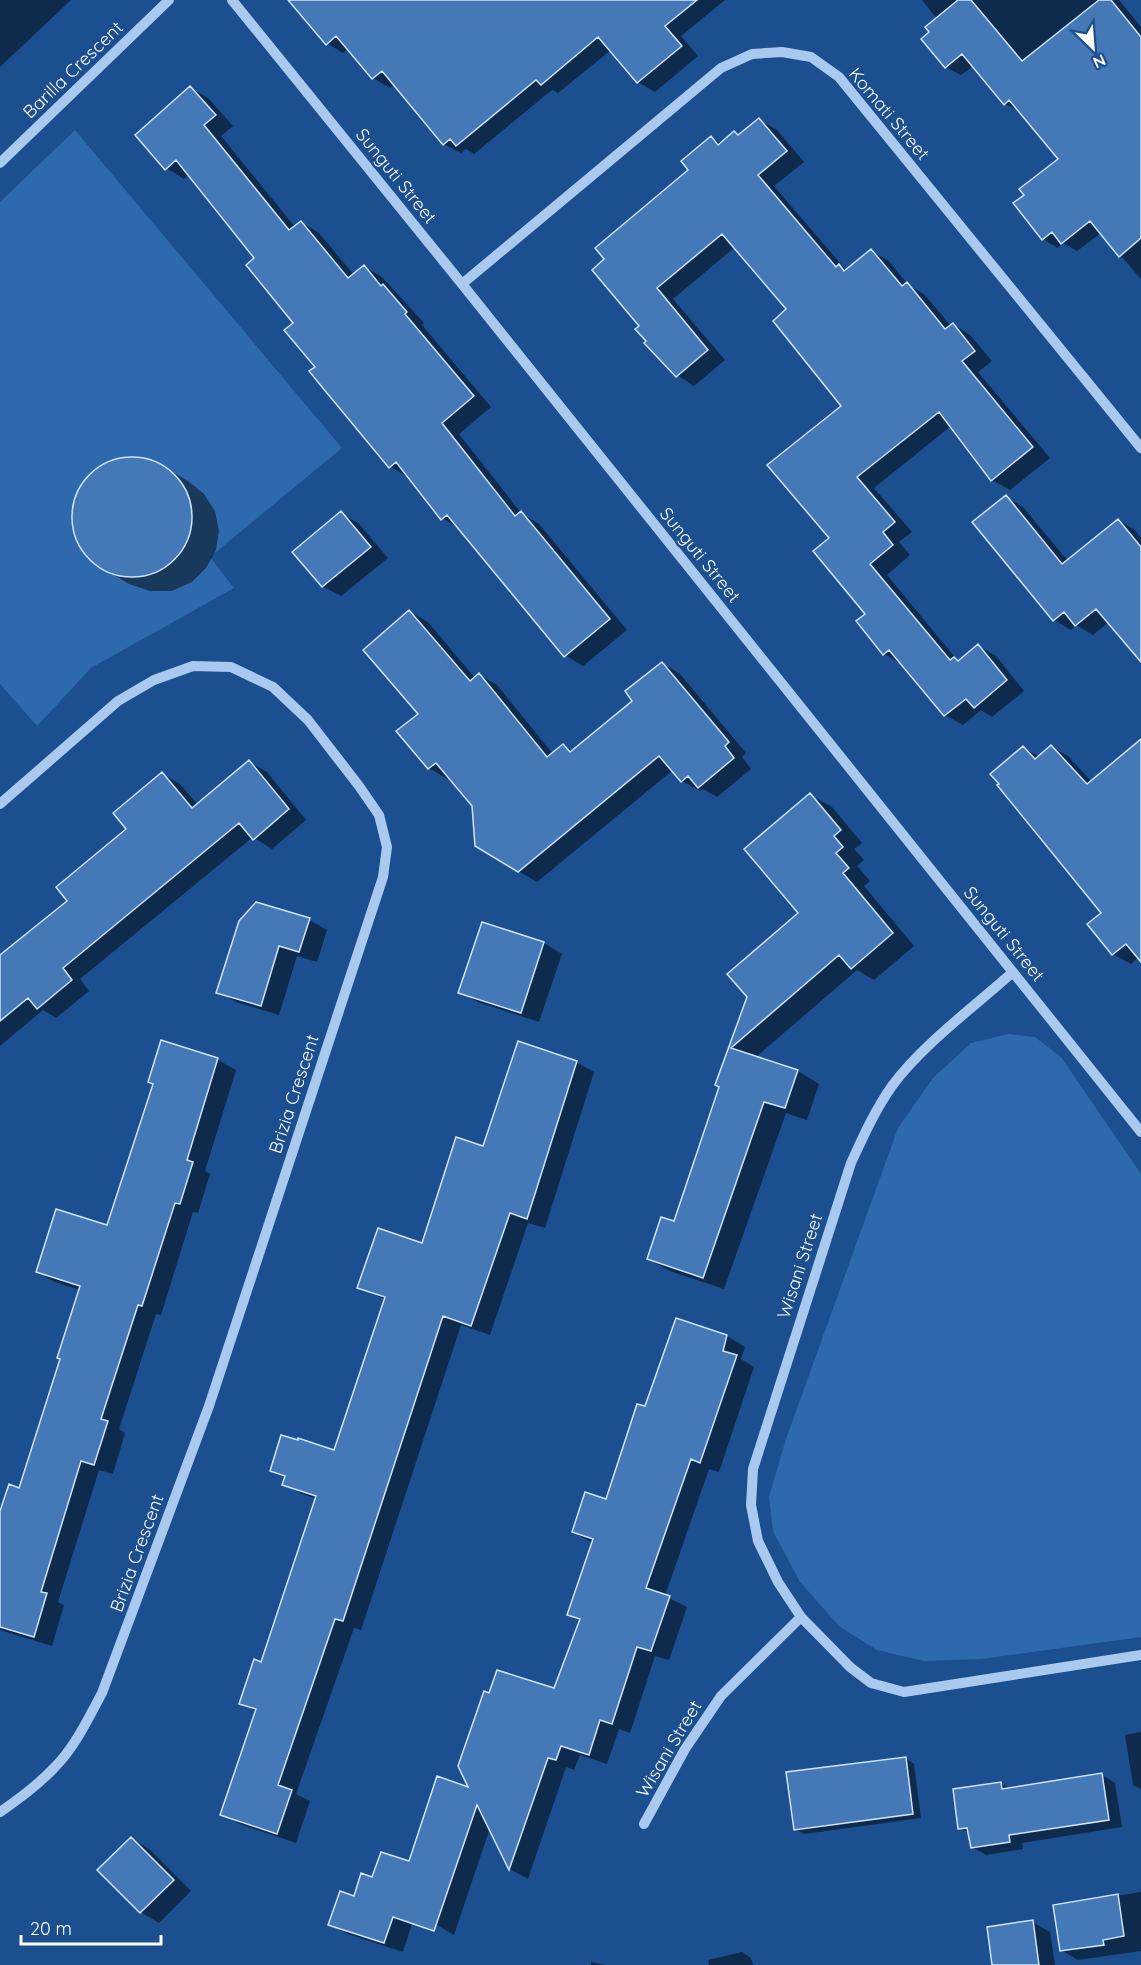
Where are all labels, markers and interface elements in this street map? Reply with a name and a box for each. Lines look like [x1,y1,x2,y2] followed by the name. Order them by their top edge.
[18,16,128,123] street label: Barilla Crescent
[1063,18,1123,78] north arrow
[1090,50,1109,73] text: N
[844,63,935,165] street label: Komati Street
[351,123,442,228] street label: Sunguti Street
[655,502,746,607] street label: Sunguti Street
[959,881,1050,986] street label: Sunguti Street
[263,1031,324,1156] street label: Brizia Crescent
[772,1210,827,1321] street label: Wisani Street
[105,1491,168,1615] street label: Brizia Crescent
[631,1696,707,1801] street label: Wisani Street
[21,1908,160,1946] scale bar
[30,1917,72,1940] text: 20 m

